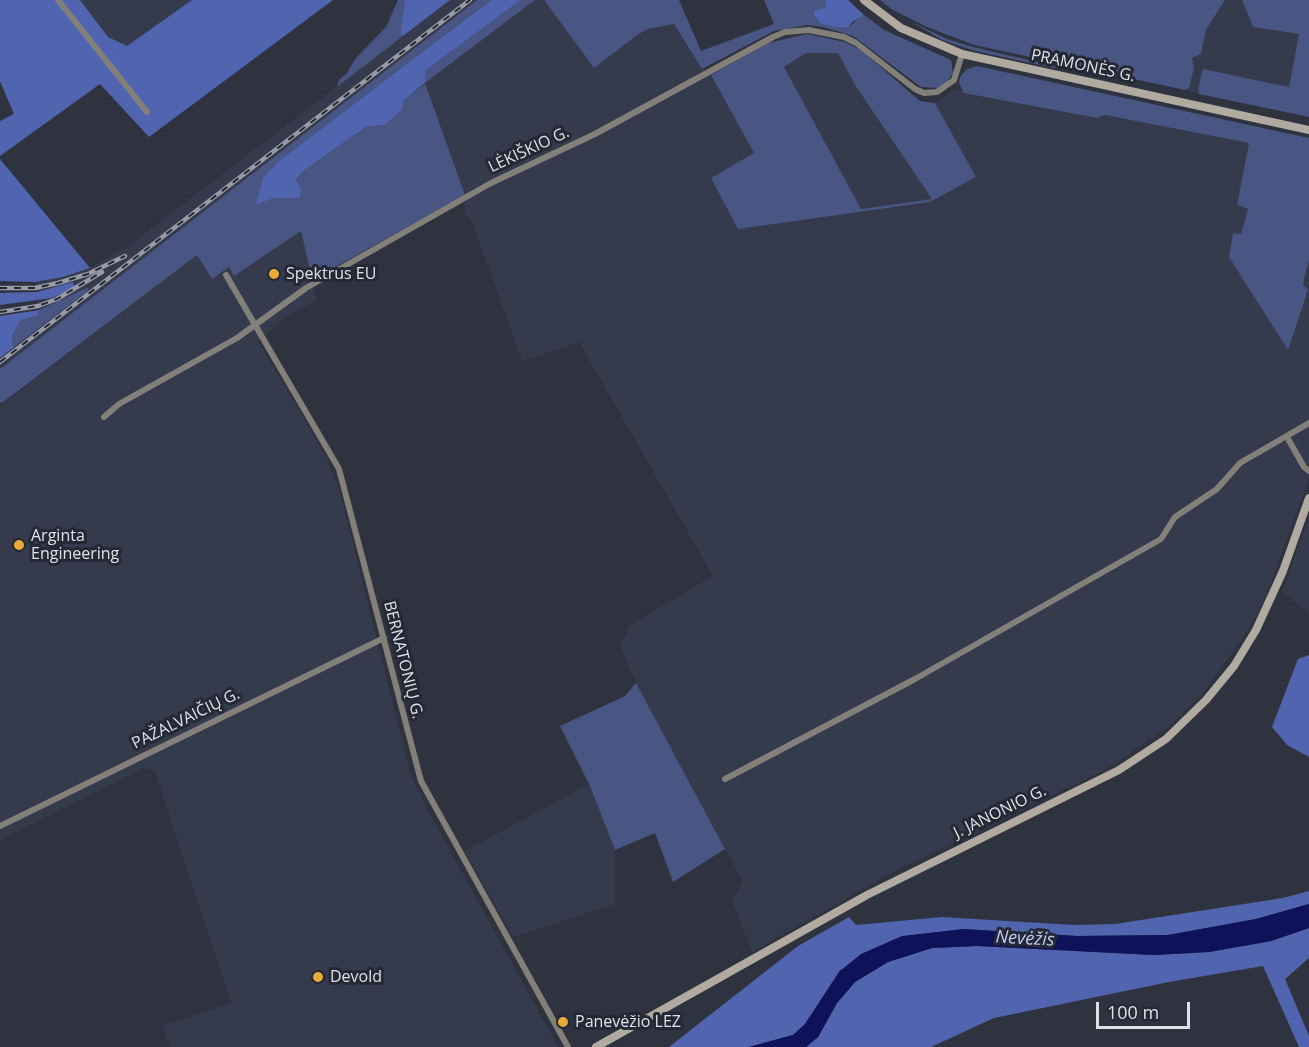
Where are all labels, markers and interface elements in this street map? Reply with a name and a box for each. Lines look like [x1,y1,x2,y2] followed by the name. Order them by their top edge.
[1029,46,1137,86] street label: PRAMONĖS G.
[486,123,572,177] street label: LĖKIŠKIO G.
[286,264,376,284] place label: Spektrus EU
[267,267,281,281] marker: Spektrus EU
[31,526,119,564] place label: Arginta Engineering
[12,538,26,552] marker: Arginta Engineering
[379,599,427,721] street label: BERNATONIŲ G.
[129,685,243,753] street label: PAŽALVAIČIŲ G.
[951,781,1049,843] street label: J. JANONIO G.
[995,927,1055,951] water label: Nevėžis
[330,967,382,987] place label: Devold
[311,970,325,984] marker: Devold
[1099,990,1194,1028] scale bar
[1107,1000,1159,1024] text: 100 m
[575,1012,681,1032] place label: Panevėžio LEZ
[556,1015,570,1029] marker: Panevėžio LEZ

